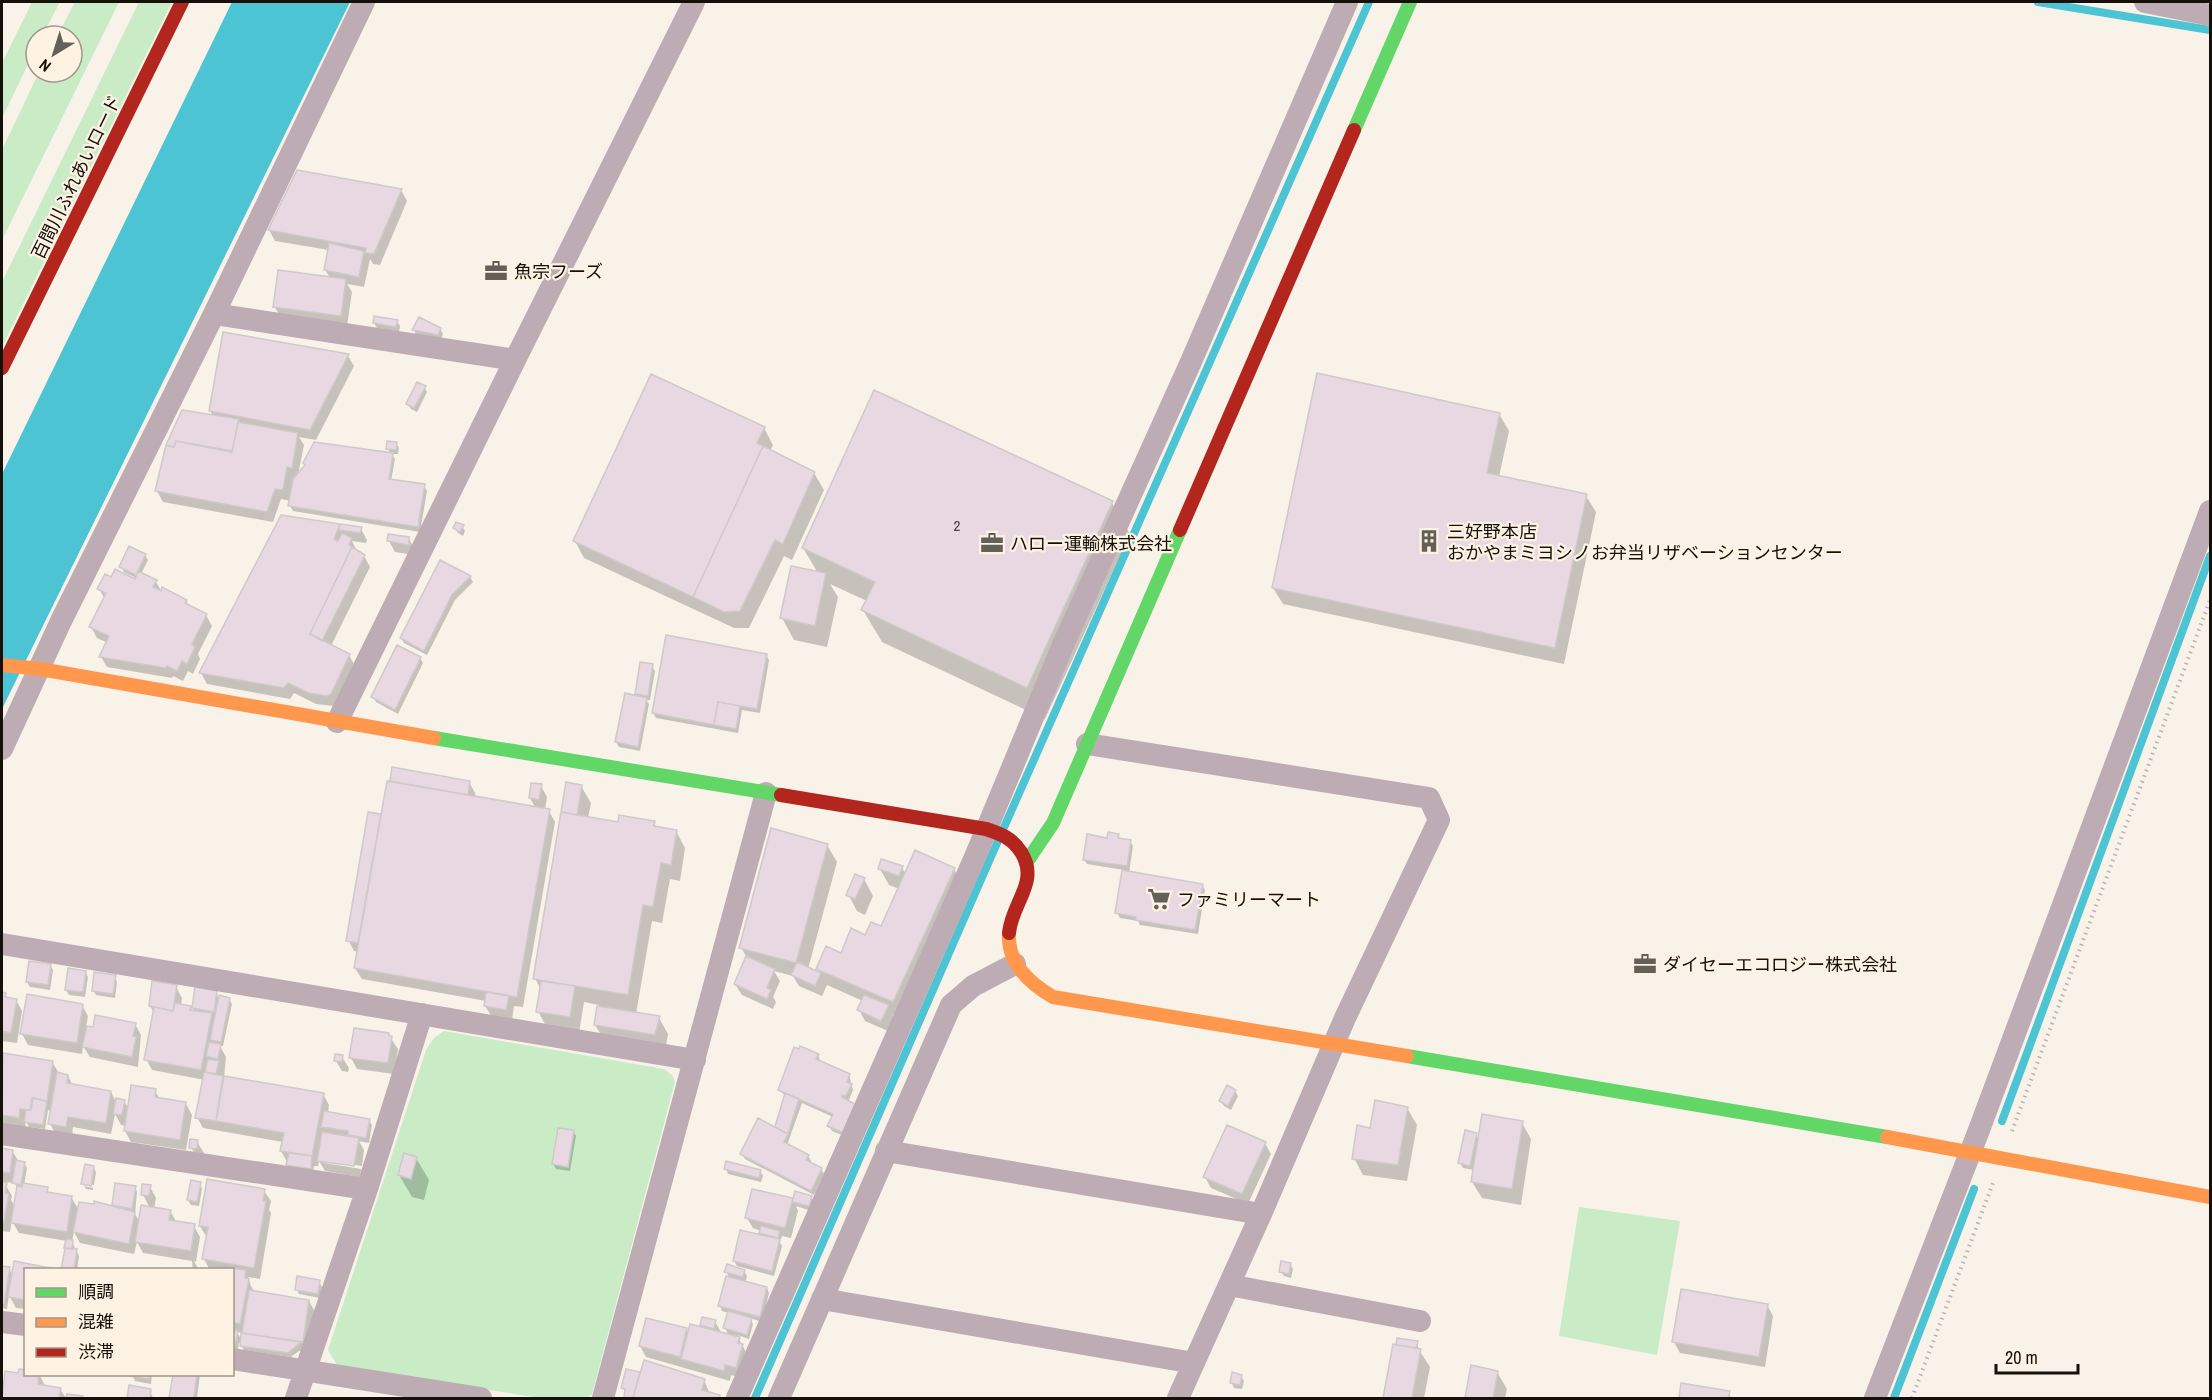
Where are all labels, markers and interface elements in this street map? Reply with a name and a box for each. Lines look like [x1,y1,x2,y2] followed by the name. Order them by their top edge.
[24,24,84,84] north arrow
[34,54,55,77] text: N
[25,91,127,263] street label: 百間川ふれあいロード
[483,258,509,284] office icon: 魚宗フーズ
[514,259,603,284] place label: 魚宗フーズ
[954,515,961,536] house number: 2
[1447,519,1843,565] place label: 三好野本店 おかやまミヨシノお弁当リザベーションセンター
[1416,528,1442,554] building icon: 三好野本店 おかやまミヨシノお弁当リザベーションセンター
[979,530,1005,556] office icon: ハロー運輸株式会社
[1010,531,1172,556] place label: ハロー運輸株式会社
[1146,886,1172,912] supermarket icon: ファミリーマート
[1177,887,1321,912] place label: ファミリーマート
[1632,951,1658,977] office icon: ダイセーエコロジー株式会社
[1663,952,1897,977] place label: ダイセーエコロジー株式会社
[24,1268,234,1376] legend
[78,1279,114,1304] text: 順調
[78,1309,114,1334] text: 混雑
[1996,1337,2078,1375] scale bar
[78,1339,114,1364] text: 渋滞
[2005,1345,2038,1370] text: 20 m

